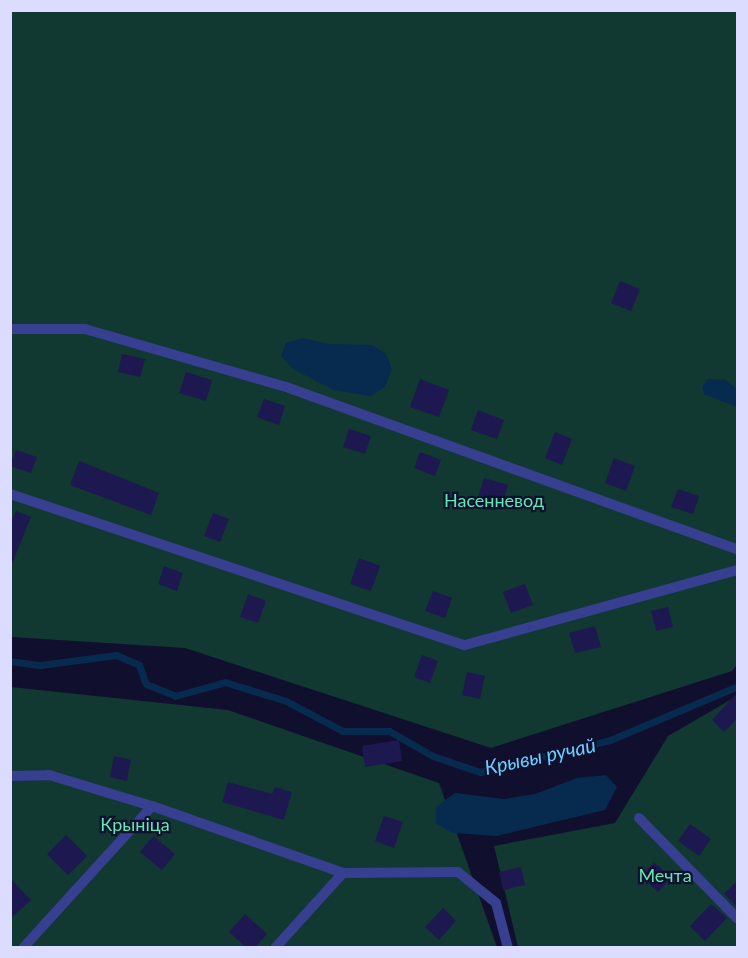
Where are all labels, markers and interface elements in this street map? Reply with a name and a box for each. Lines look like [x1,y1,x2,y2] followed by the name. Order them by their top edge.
[444,489,544,511] park label: Насенневод
[482,732,598,780] water label: Крывы ручай
[100,813,170,835] park label: Крыніца
[638,864,692,886] park label: Мечта

